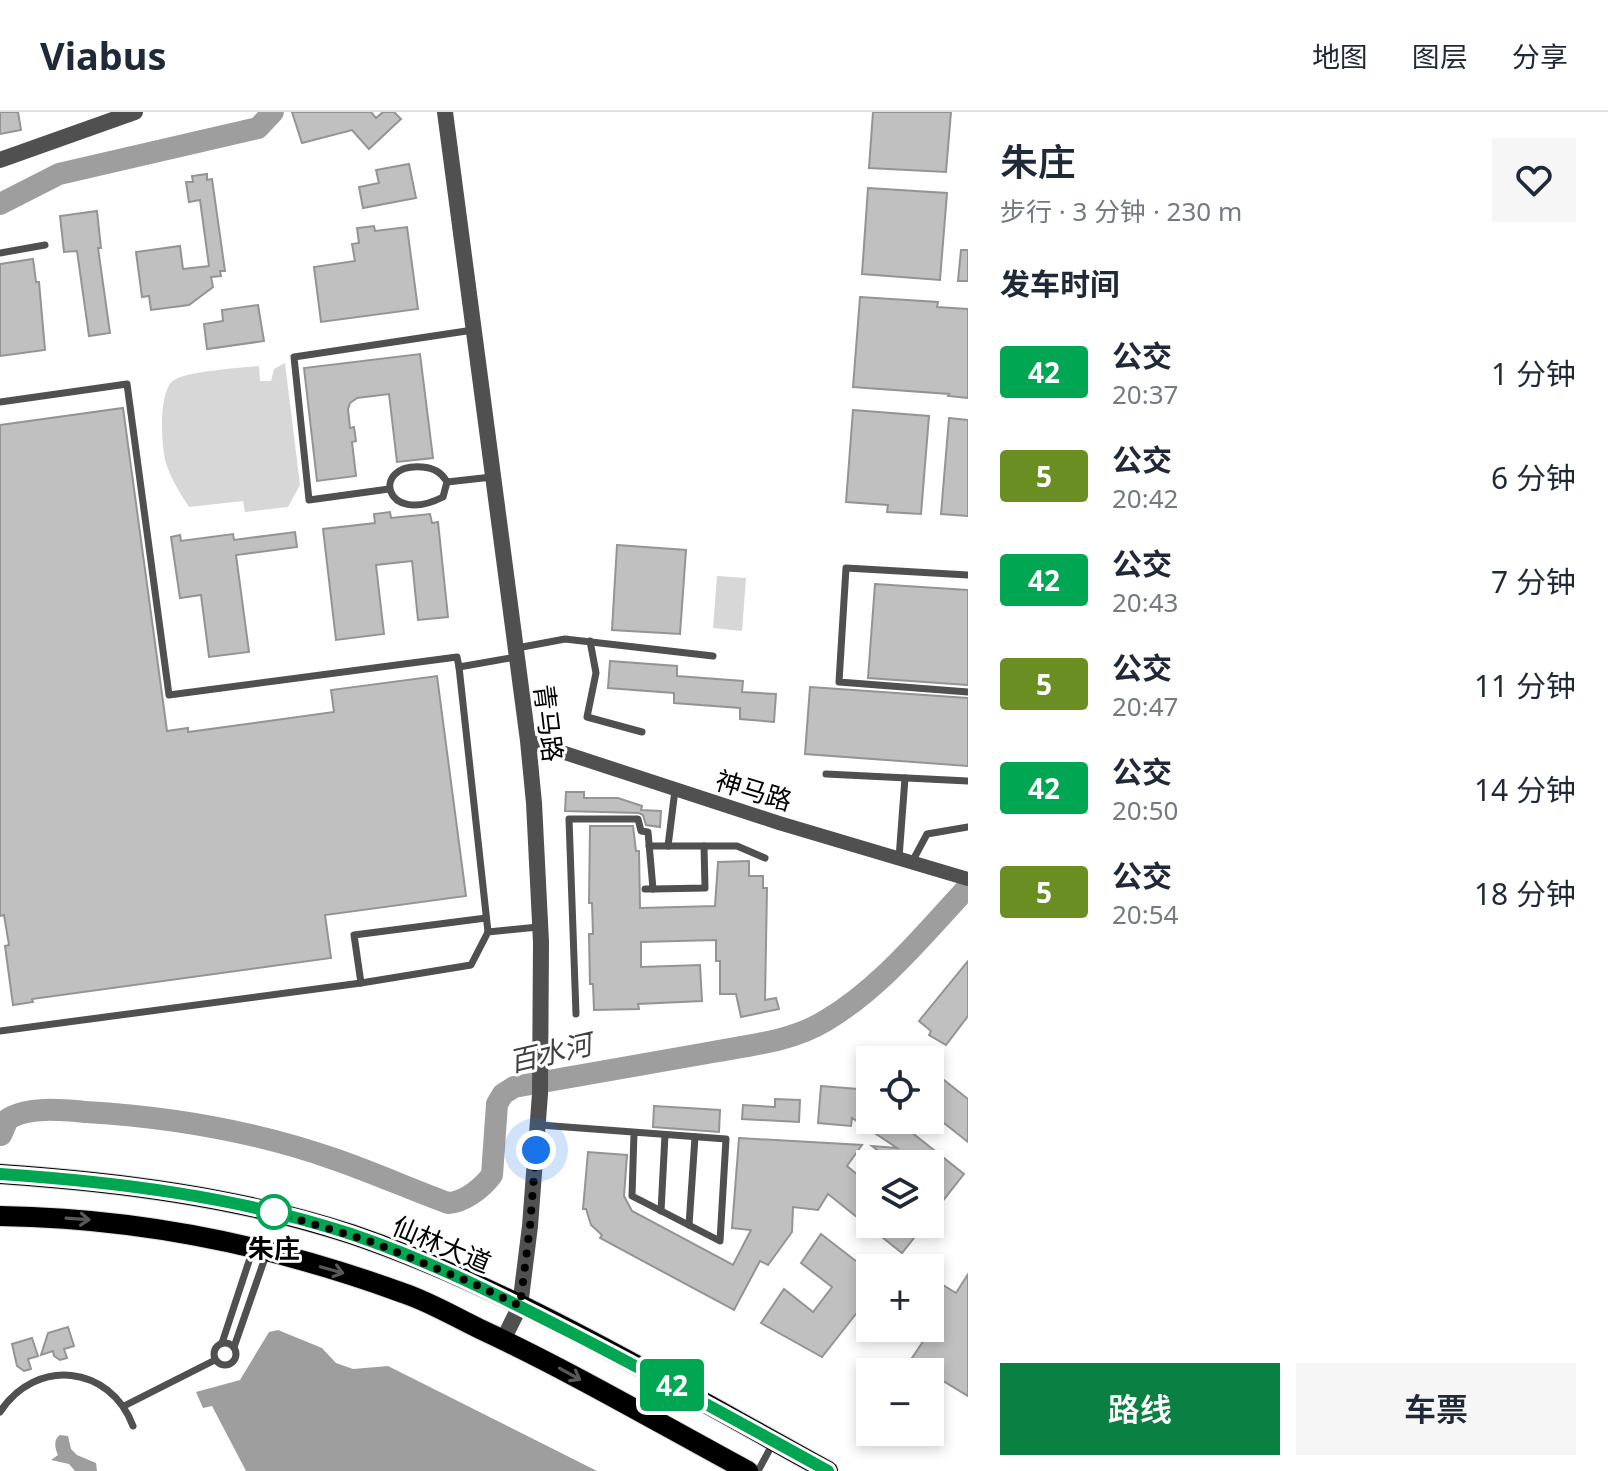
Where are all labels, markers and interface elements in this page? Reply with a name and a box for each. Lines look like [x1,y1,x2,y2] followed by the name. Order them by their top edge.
[40,29,167,81] text: Viabus
[1312,37,1368,75] text: 地图
[1412,37,1468,75] text: 图层
[1512,37,1568,75] text: 分享
[1000,135,1076,187] text: 朱庄
[1492,138,1576,222] button: heart
[1000,193,1242,229] text: 步行 · 3 分钟 · 230 m
[1000,263,1120,304] text: 发车时间
[1112,335,1172,376] text: 公交
[1028,353,1060,391] text: 42
[1491,353,1576,394] text: 1 分钟
[1112,376,1178,412] text: 20:37
[1112,439,1172,480] text: 公交
[1036,457,1052,495] text: 5
[1491,457,1576,498] text: 6 分钟
[1112,480,1178,516] text: 20:42
[1112,543,1172,584] text: 公交
[1028,561,1060,599] text: 42
[1491,561,1576,602] text: 7 分钟
[1112,584,1178,620] text: 20:43
[1112,647,1172,688] text: 公交
[1036,665,1052,703] text: 5
[1474,665,1576,706] text: 11 分钟
[526,682,572,764] street label: 青马路
[1112,688,1178,724] text: 20:47
[1112,751,1172,792] text: 公交
[711,761,797,819] street label: 神马路
[1028,769,1060,807] text: 42
[1474,769,1576,810] text: 14 分钟
[1112,792,1178,828] text: 20:50
[1112,855,1172,896] text: 公交
[1036,873,1052,911] text: 5
[1474,873,1576,914] text: 18 分钟
[1112,896,1178,932] text: 20:54
[505,1023,600,1080] water label: 百水河
[856,1046,944,1446] map controls
[856,1046,944,1134] button: locate
[516,1130,556,1170] your location
[856,1150,944,1238] button: layers
[257,1195,291,1229] marker: 朱庄
[387,1207,497,1281] street label: 仙林大道
[64,1212,91,1227] one-way arrow
[248,1230,300,1266] place label: 朱庄
[856,1254,944,1342] button: +
[319,1263,345,1278] one-way arrow
[856,1358,944,1446] button: −
[636,1359,708,1411] line badge: 42
[1000,1363,1280,1455] button: 路线
[1296,1363,1576,1455] button: 车票
[656,1366,688,1404] text: 42
[557,1367,581,1382] one-way arrow

